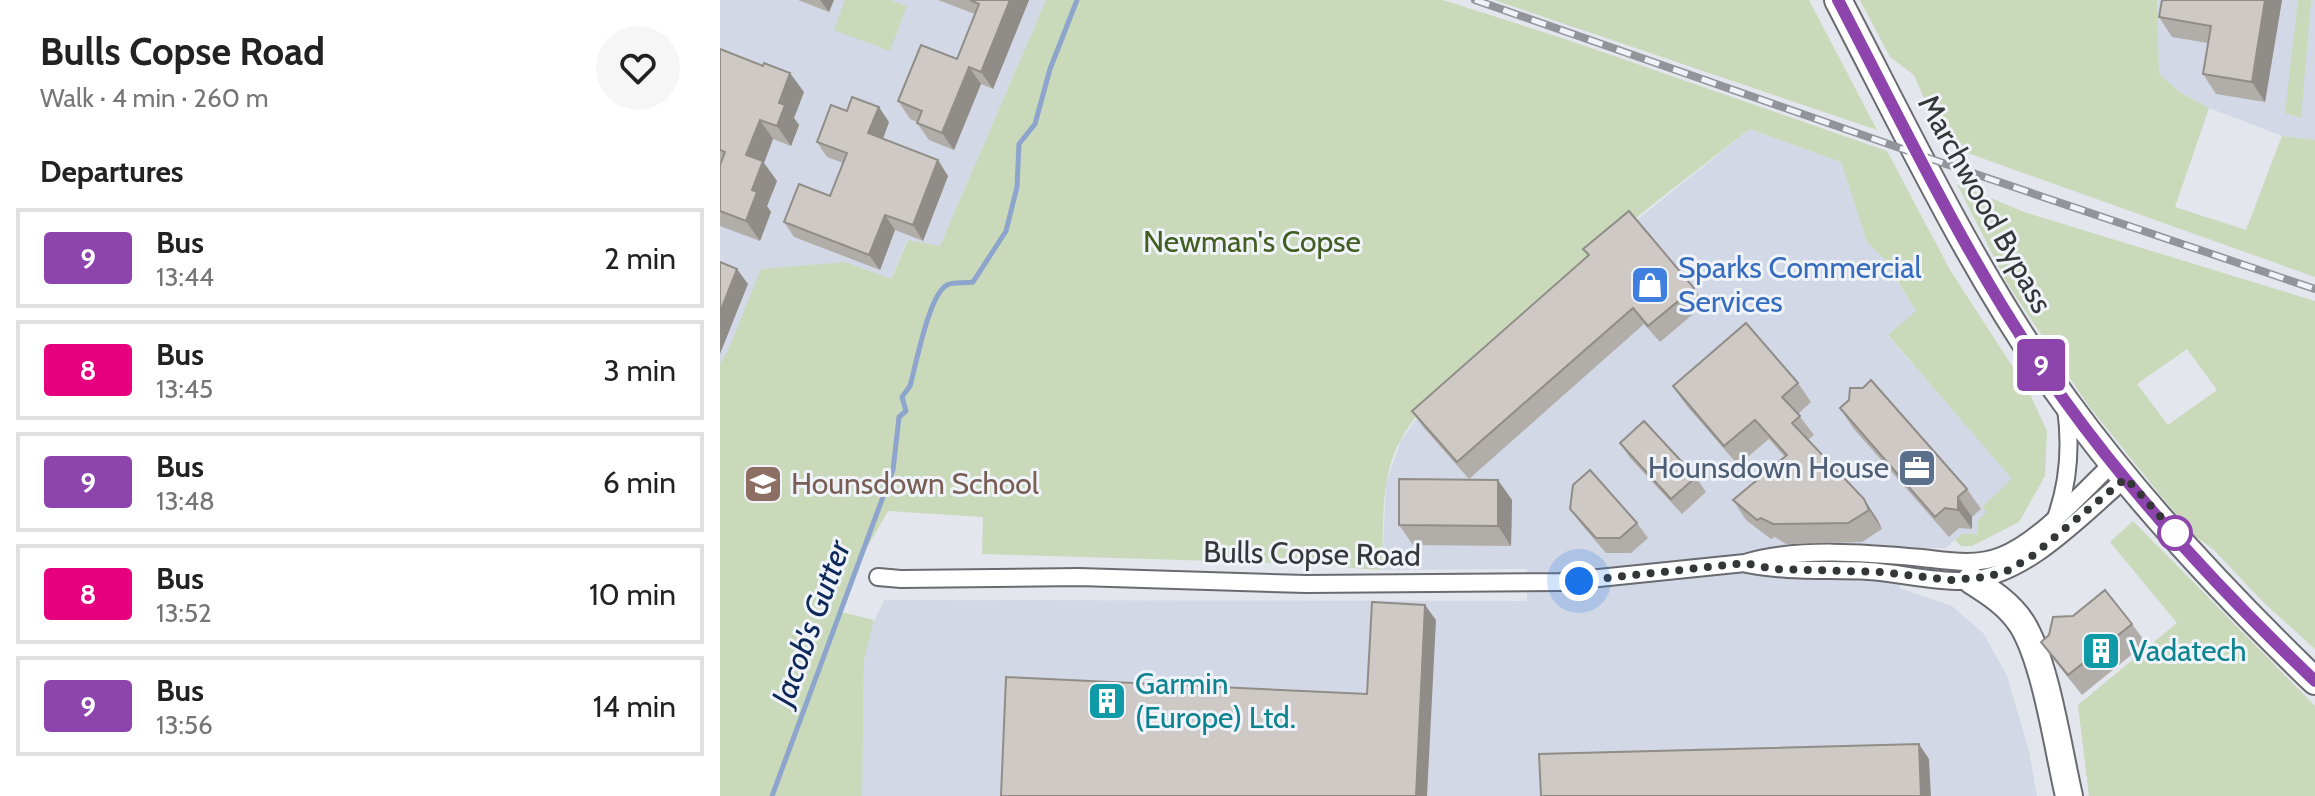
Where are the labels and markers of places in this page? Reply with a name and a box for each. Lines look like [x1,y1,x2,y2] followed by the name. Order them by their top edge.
[1678,249,1922,320] place label: Sparks Commercial Services
[1629,264,1671,306] shop icon: Sparks Commercial Services
[1896,447,1938,489] office icon: Hounsdown House
[1648,449,1889,486] place label: Hounsdown House
[742,463,784,505] school or university icon: Hounsdown School
[791,465,1039,502] place label: Hounsdown School
[2158,516,2192,550] unlabelled marker
[2080,630,2122,672] building icon: Vadatech
[2129,632,2246,669] place label: Vadatech
[1135,665,1296,736] place label: Garmin (Europe) Ltd.
[1086,680,1128,722] building icon: Garmin (Europe) Ltd.

